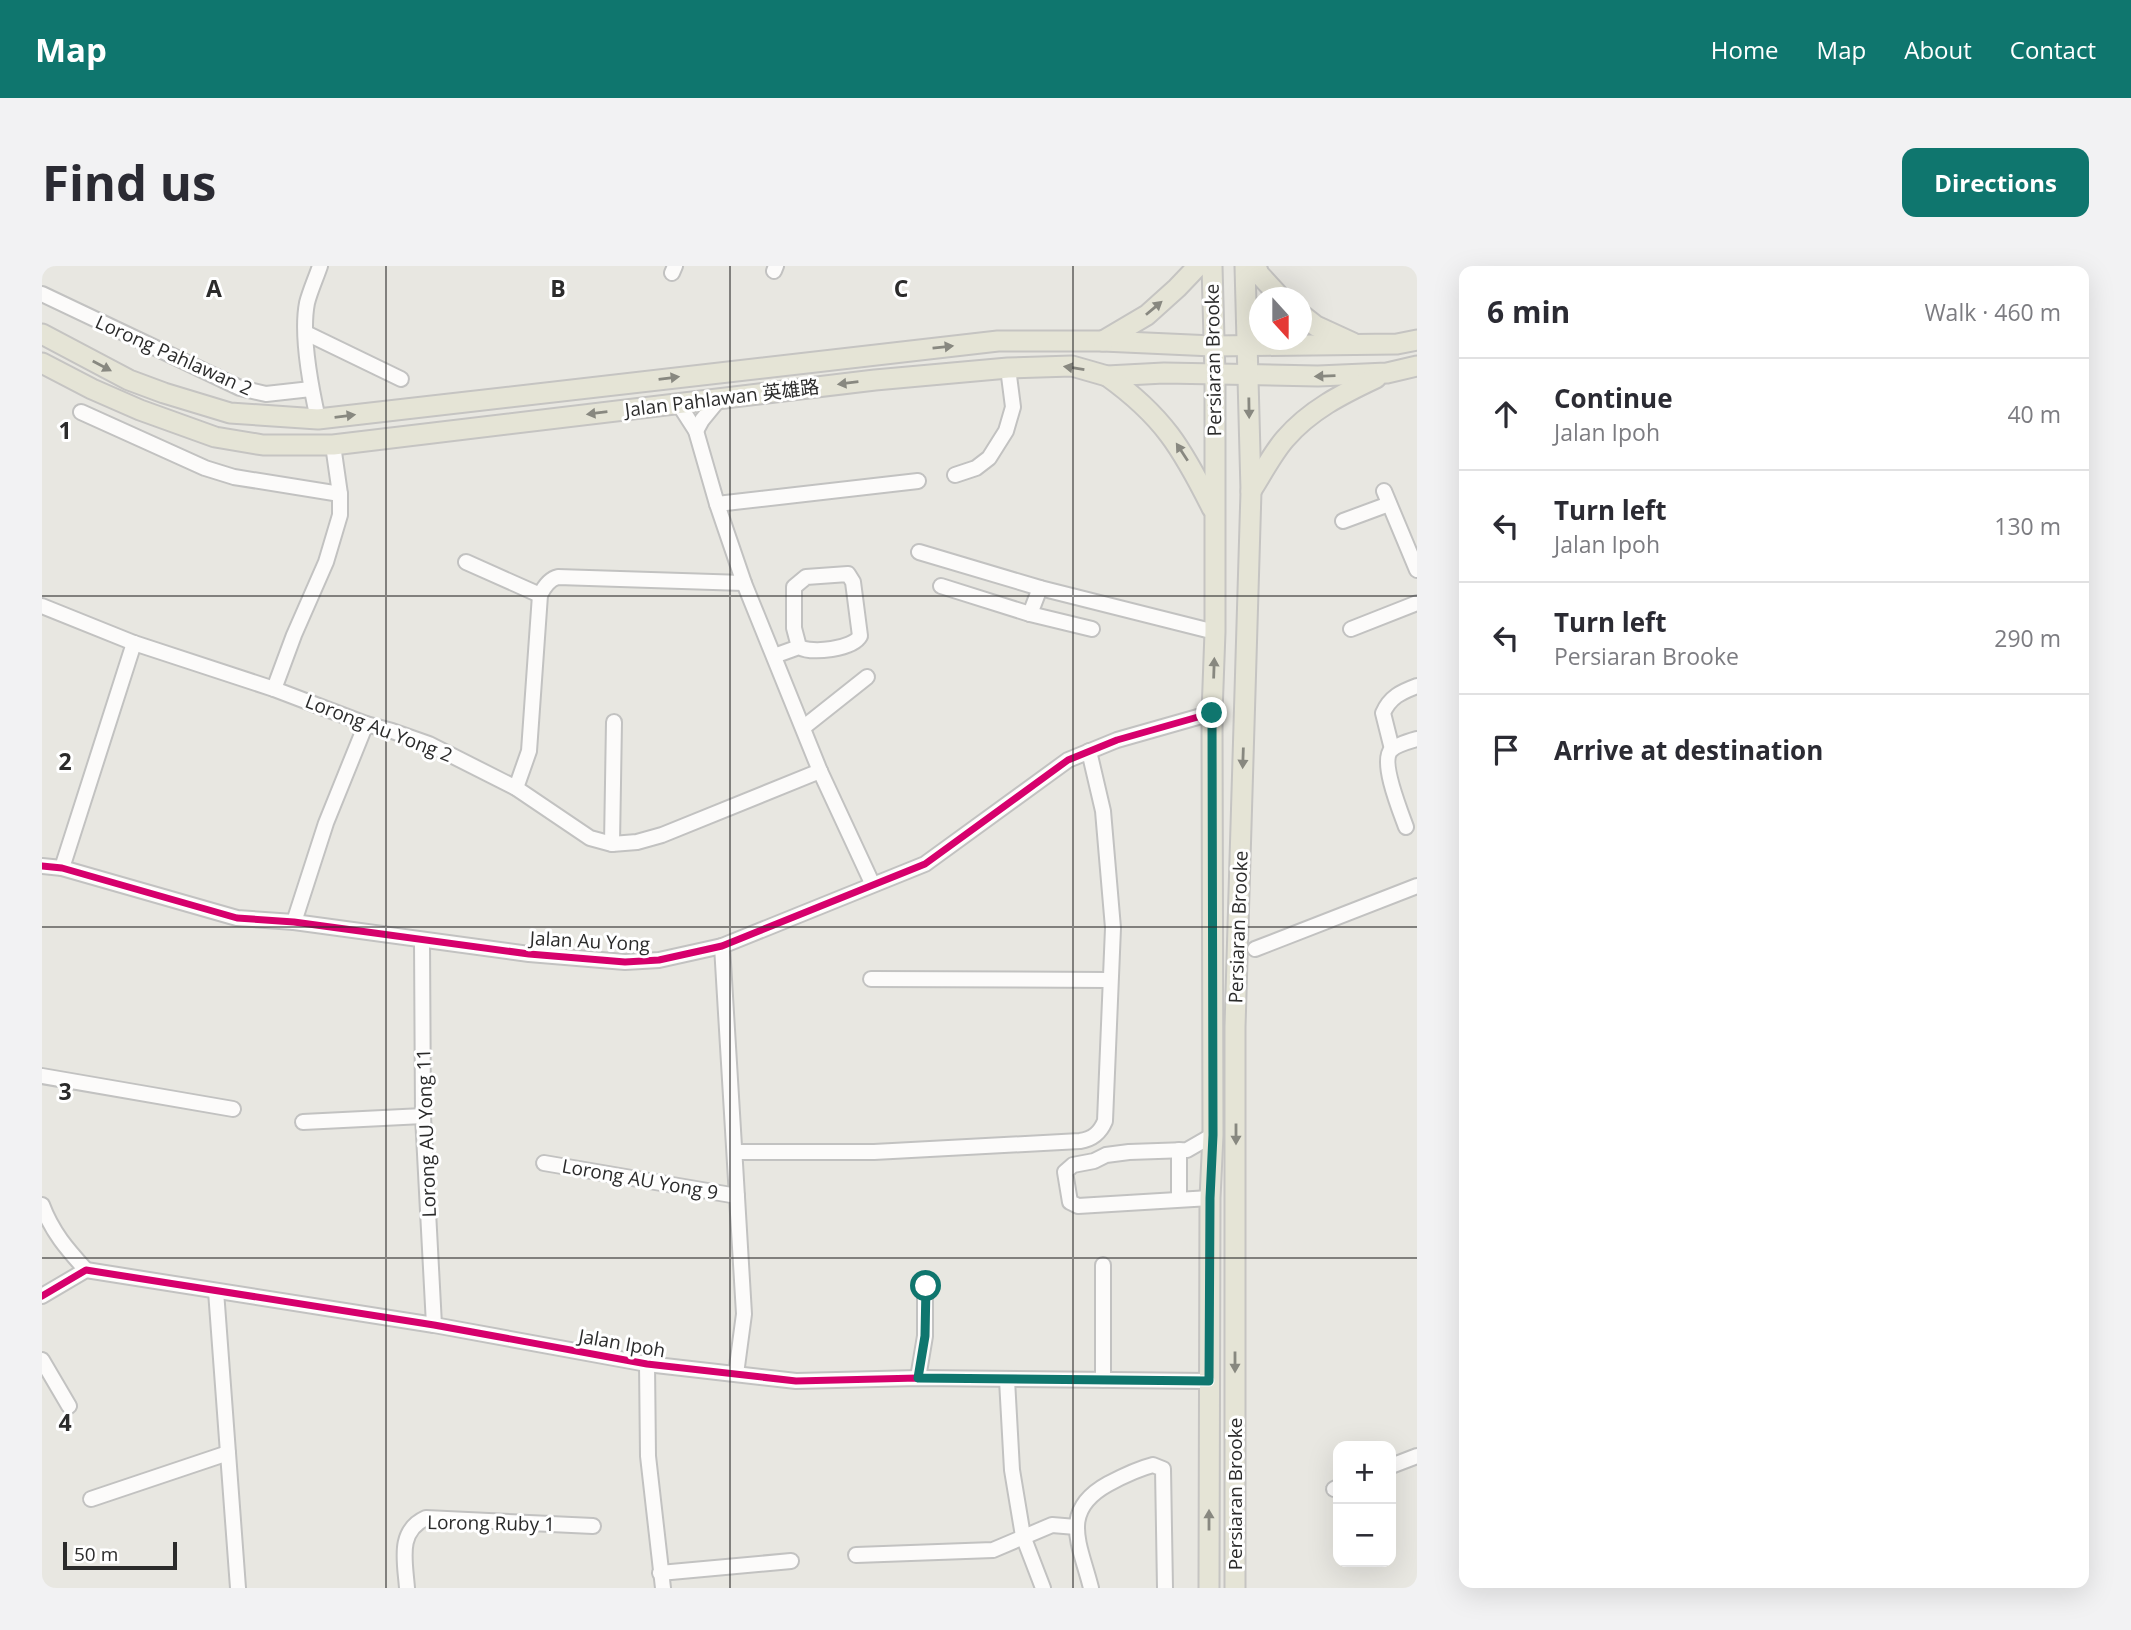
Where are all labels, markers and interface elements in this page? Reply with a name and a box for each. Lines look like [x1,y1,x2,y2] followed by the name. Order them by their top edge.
[35,27,107,72] text: Map
[1711,33,1779,66] text: Home
[1817,33,1866,66] text: Map
[1904,33,1972,66] text: About
[2010,33,2096,66] text: Contact
[1902,148,2089,217] button: Directions
[42,149,216,215] text: Find us
[206,272,222,304] text: A
[550,272,566,304] text: B
[894,272,908,304] text: C
[1199,283,1227,437] street label: Persiaran Brooke
[1249,287,1312,350] north arrow
[1487,291,1570,332] text: 6 min
[1924,296,2061,328] text: Walk · 460 m
[1146,301,1163,316] one-way arrow
[91,309,257,401] street label: Lorong Pahlawan 2
[932,341,954,352] one-way arrow
[93,360,112,372] one-way arrow
[1063,362,1085,373] one-way arrow
[1314,370,1336,381] one-way arrow
[621,373,821,423] street label: Jalan Pahlawan 英雄路
[658,373,680,384] one-way arrow
[837,378,859,389] one-way arrow
[1554,380,1673,416] text: Continue
[1487,395,1525,433] icon: ahead
[1243,397,1255,419] one-way arrow
[2007,398,2061,430] text: 40 m
[586,407,608,418] one-way arrow
[334,410,356,421] one-way arrow
[58,414,72,446] text: 1
[1554,416,1660,448] text: Jalan Ipoh
[1176,442,1189,462] one-way arrow
[1554,492,1666,528] text: Turn left
[1487,507,1525,545] icon: left
[1994,510,2061,542] text: 130 m
[1554,528,1660,560] text: Jalan Ipoh
[1554,604,1666,640] text: Turn left
[1487,619,1525,657] icon: left
[1994,622,2061,654] text: 290 m
[1554,640,1739,672] text: Persiaran Brooke
[1208,657,1219,679] one-way arrow
[302,688,456,768] street label: Lorong Au Yong 2
[1196,697,1227,728] route end
[1487,731,1525,769] icon: arrive
[1554,732,1823,768] text: Arrive at destination
[58,745,72,777] text: 2
[1237,747,1248,769] one-way arrow
[1222,850,1254,1004] street label: Persiaran Brooke
[527,925,651,957] street label: Jalan Au Yong
[410,1048,442,1218] street label: Lorong AU Yong 11
[58,1075,72,1107] text: 3
[1230,1123,1242,1145] one-way arrow
[560,1152,720,1206] street label: Lorong AU Yong 9
[910,1270,941,1301] route start
[575,1322,667,1363] street label: Jalan Ipoh
[1229,1351,1241,1373] one-way arrow
[58,1406,72,1438] text: 4
[1222,1418,1248,1570] street label: Persiaran Brooke
[1333,1441,1396,1567] map controls
[1333,1441,1396,1504] button: +
[1333,1504,1396,1567] button: −
[427,1509,555,1537] street label: Lorong Ruby 1
[1203,1509,1215,1531] one-way arrow
[63,1539,177,1571] scale bar
[74,1541,118,1567] text: 50 m

